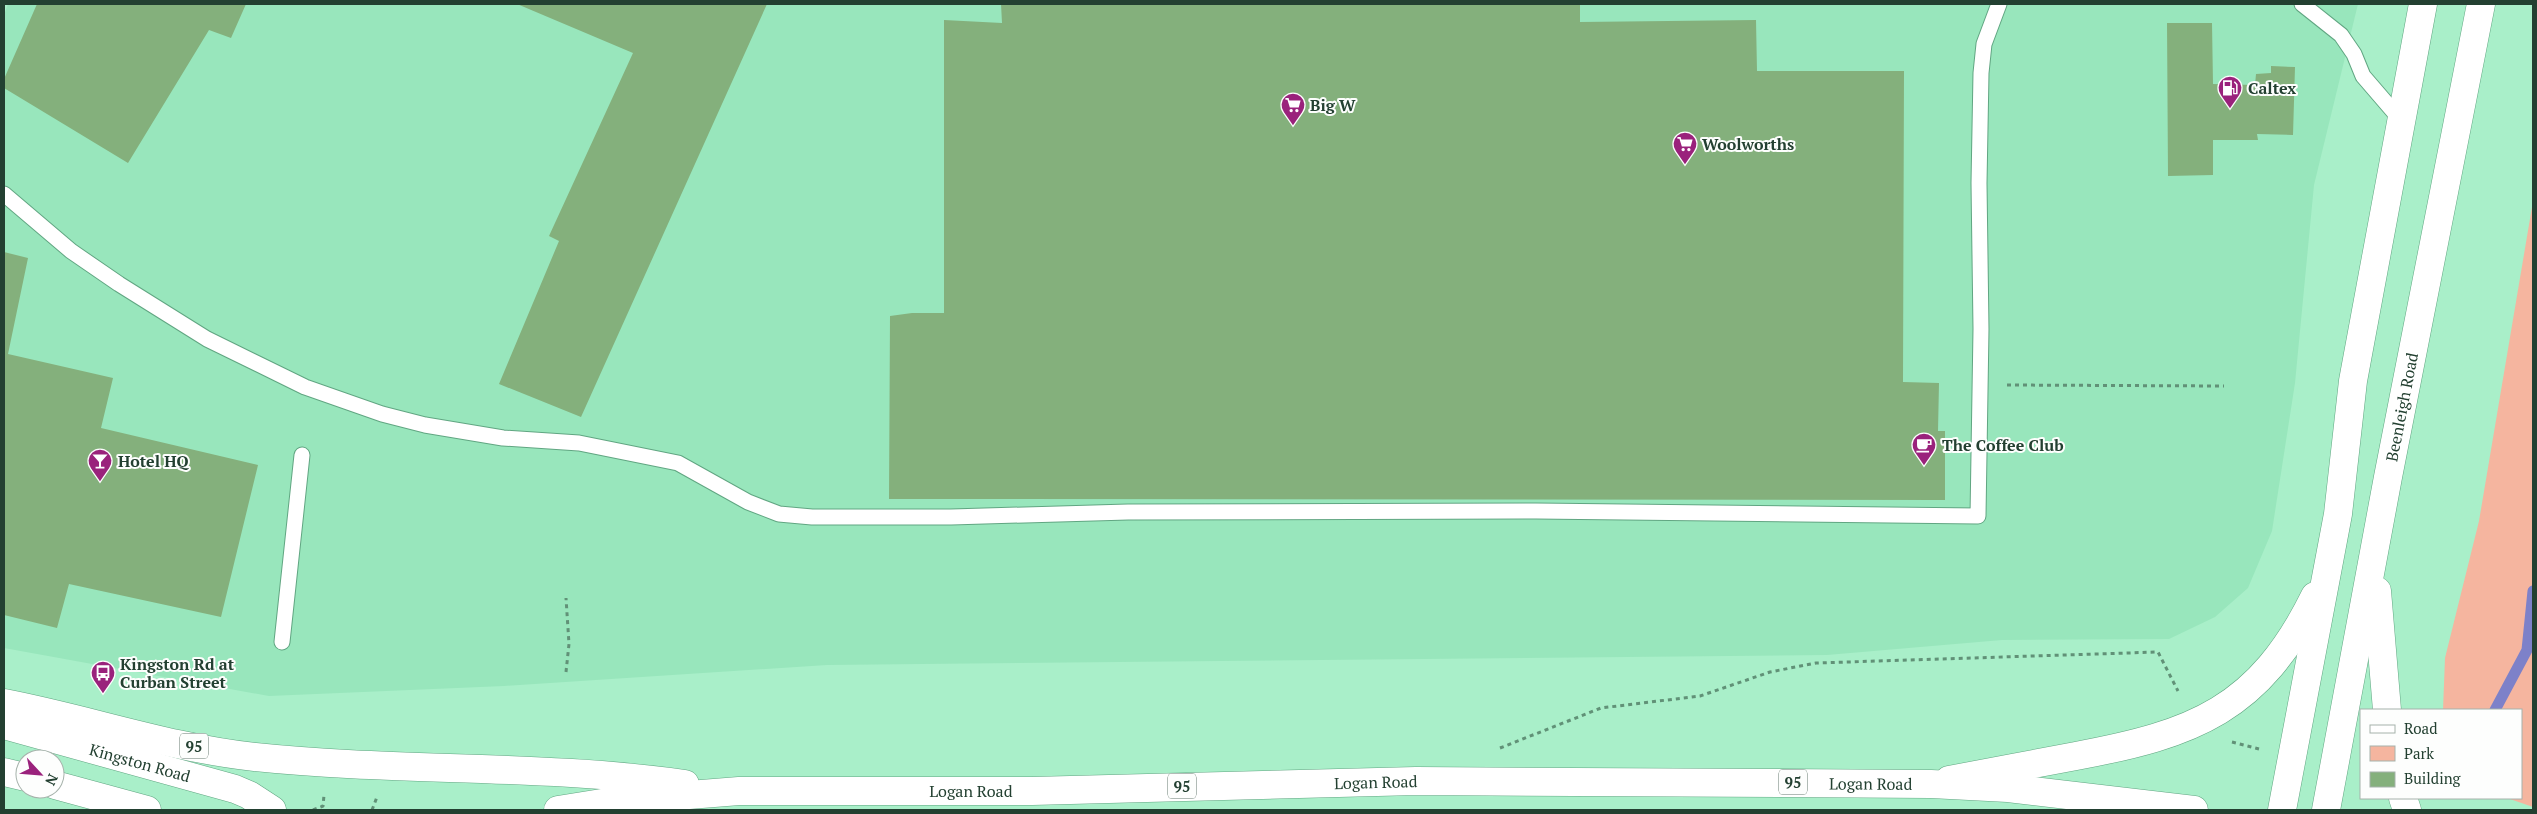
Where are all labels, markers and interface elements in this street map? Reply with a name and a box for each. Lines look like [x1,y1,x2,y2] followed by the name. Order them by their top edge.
[2217,75,2243,109] fuel station icon: Caltex
[2248,77,2296,99] place label: Caltex
[1280,92,1306,126] supermarket icon: Big W
[1310,94,1356,116] place label: Big W
[1672,131,1698,165] supermarket icon: Woolworths
[1702,133,1794,155] place label: Woolworths
[2380,351,2423,463] street label: Beenleigh Road
[1911,432,1937,466] cafe icon: The Coffee Club
[1942,434,2064,456] place label: The Coffee Club
[87,448,113,482] bar icon: Hotel HQ
[118,450,190,472] place label: Hotel HQ
[120,653,235,693] place label: Kingston Rd at Curban Street
[90,660,116,694] bus stop icon: Kingston Rd at Curban Street
[2360,709,2522,799] legend
[2404,718,2437,738] text: Road
[180,734,208,758] road number: 95
[87,738,193,787] street label: Kingston Road
[2404,743,2434,763] text: Park
[15,749,65,799] north arrow
[2404,768,2462,788] text: Building
[1334,770,1418,794] street label: Logan Road
[1779,770,1807,794] road number: 95
[41,771,63,789] text: N
[1829,772,1913,795] street label: Logan Road
[1168,774,1196,798] road number: 95
[929,780,1013,802] street label: Logan Road

